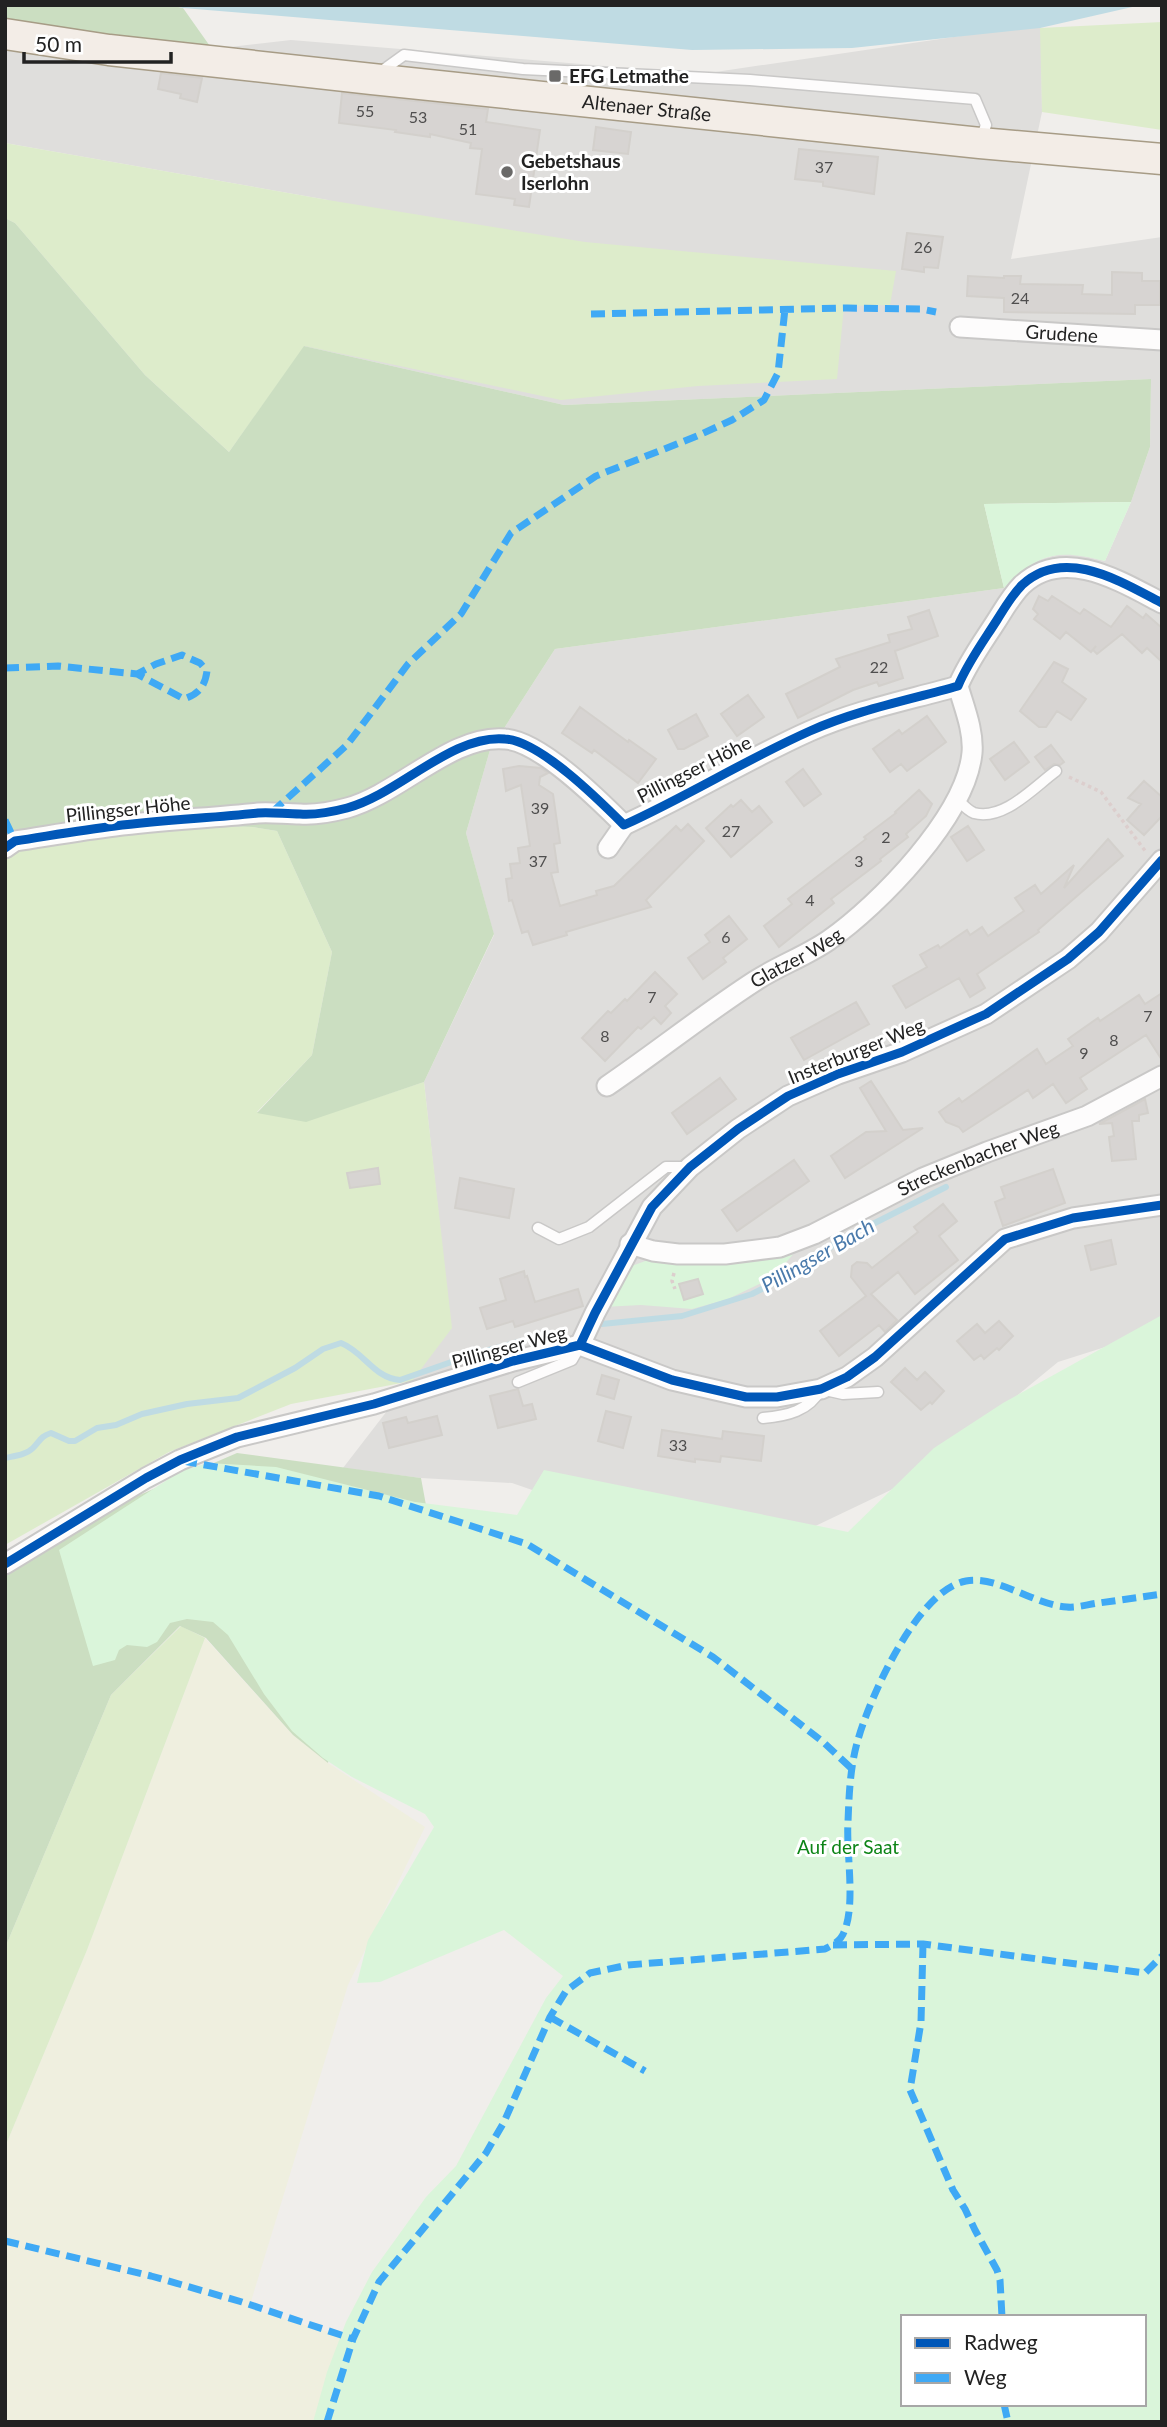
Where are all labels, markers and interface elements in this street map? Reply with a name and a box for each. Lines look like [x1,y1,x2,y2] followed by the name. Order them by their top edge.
[24,21,172,65] scale bar
[35,31,82,56] text: 50 m
[569,64,689,87] place label: EFG Letmathe
[547,68,563,84] marker: EFG Letmathe
[581,89,712,126] street label: Altenaer Straße
[356,101,374,120] house number: 55
[409,107,427,126] house number: 53
[459,119,477,138] house number: 51
[521,149,621,194] place label: Gebetshaus Iserlohn
[815,157,833,176] house number: 37
[499,164,515,180] marker: Gebetshaus Iserlohn
[914,237,932,256] house number: 26
[1011,288,1029,307] house number: 24
[1025,319,1099,347] street label: Grudene
[870,657,888,676] house number: 22
[633,730,755,807] street label: Pillingser Höhe
[64,791,191,826] street label: Pillingser Höhe
[531,798,549,817] house number: 39
[722,821,740,840] house number: 27
[881,827,891,846] house number: 2
[529,851,547,870] house number: 37
[854,851,864,870] house number: 3
[805,890,815,909] house number: 4
[745,922,847,992] street label: Glatzer Weg
[721,927,731,946] house number: 6
[647,987,657,1006] house number: 7
[1143,1006,1153,1025] house number: 7
[784,1013,927,1088] street label: Insterburger Weg
[600,1026,610,1045] house number: 8
[1109,1030,1119,1049] house number: 8
[1079,1043,1089,1062] house number: 9
[893,1115,1062,1200] street label: Streckenbacher Weg
[756,1212,878,1297] water label: Pillingser Bach
[449,1320,569,1373] street label: Pillingser Weg
[669,1435,687,1454] house number: 33
[797,1835,899,1858] park label: Auf der Saat
[901,2315,1146,2406] legend
[964,2329,1038,2354] text: Radweg
[964,2364,1007,2389] text: Weg

